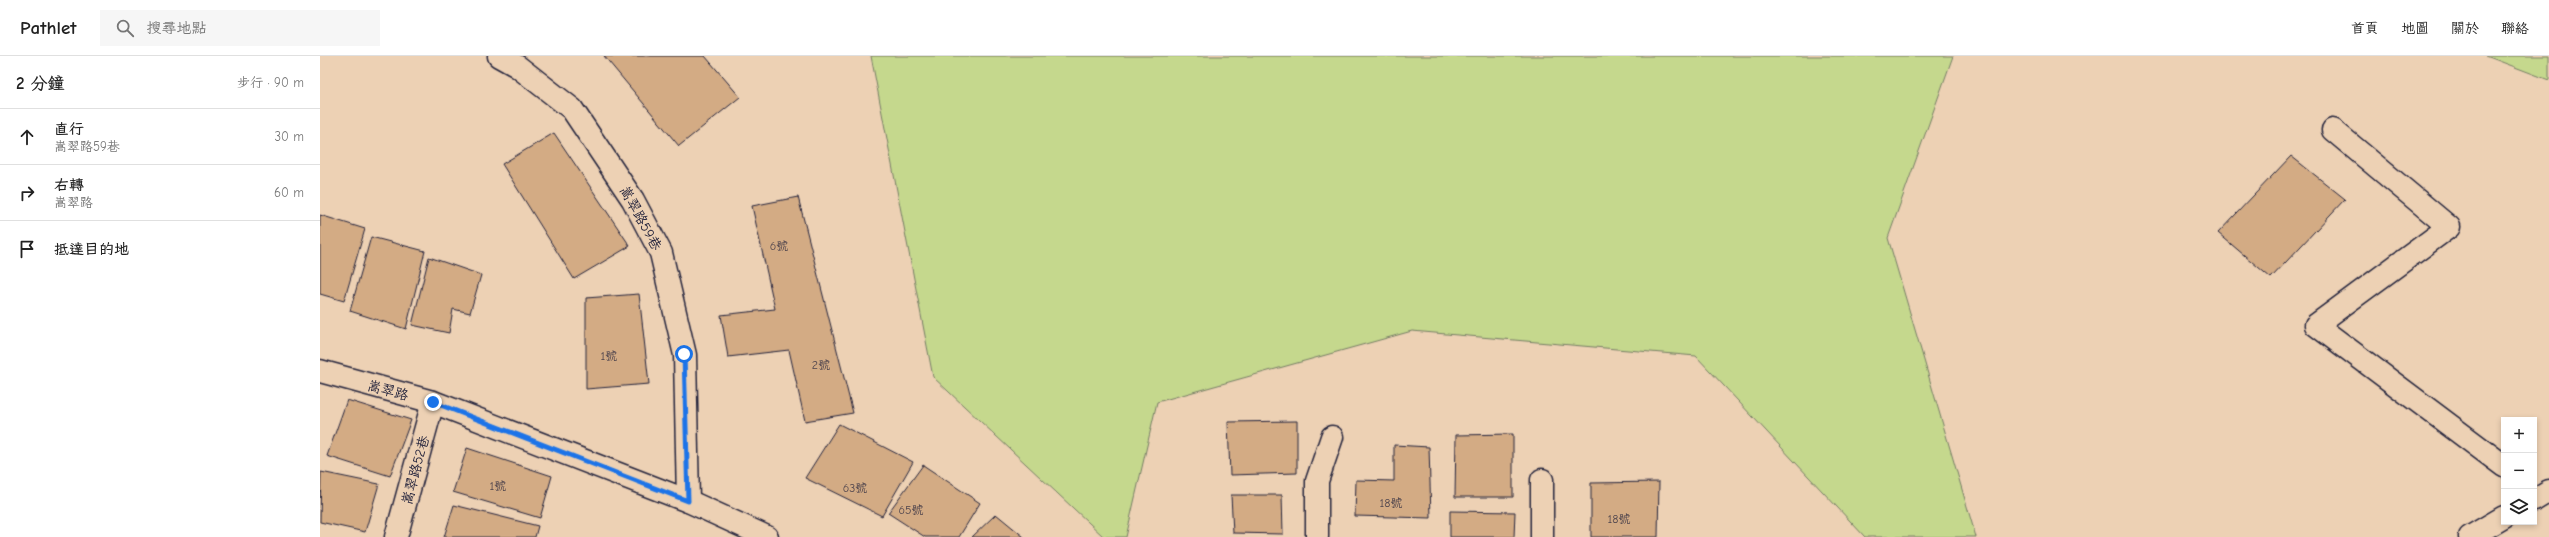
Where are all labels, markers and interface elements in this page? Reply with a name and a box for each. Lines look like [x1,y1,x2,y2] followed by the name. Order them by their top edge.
[100,10,380,46] search box
[20,17,76,39] text: Pathlet
[114,17,136,39] icon: search
[146,19,206,37] text: 搜尋地點
[2351,20,2379,37] text: 首頁
[2401,20,2429,37] text: 地圖
[2451,20,2479,37] text: 關於
[2501,20,2529,37] text: 聯絡
[16,74,65,93] text: 2 分鐘
[237,75,304,90] text: 步行 · 90 m
[54,120,84,138] text: 直行
[16,126,38,148] icon: ahead
[274,129,304,144] text: 30 m
[54,139,120,154] text: 嵩翠路59巷
[54,176,84,194] text: 右轉
[16,182,38,204] icon: right
[616,183,666,254] street label: 嵩翠路59巷
[274,185,304,200] text: 60 m
[54,195,93,210] text: 嵩翠路
[16,238,38,260] icon: arrive
[770,239,788,253] house number: 6號
[54,240,129,258] text: 抵達目的地
[675,345,693,363] route start
[601,349,617,363] house number: 1號
[812,358,830,372] house number: 2號
[365,377,410,404] street label: 嵩翠路
[424,393,442,411] route end
[2501,417,2537,525] map controls
[2501,417,2537,453] button: +
[398,433,433,507] street label: 嵩翠路52巷
[2501,453,2537,489] button: −
[490,479,506,493] house number: 1號
[843,481,867,495] house number: 63號
[2501,489,2537,525] button: layers
[1380,496,1402,510] house number: 18號
[898,503,924,517] house number: 65號
[1608,512,1630,526] house number: 18號

